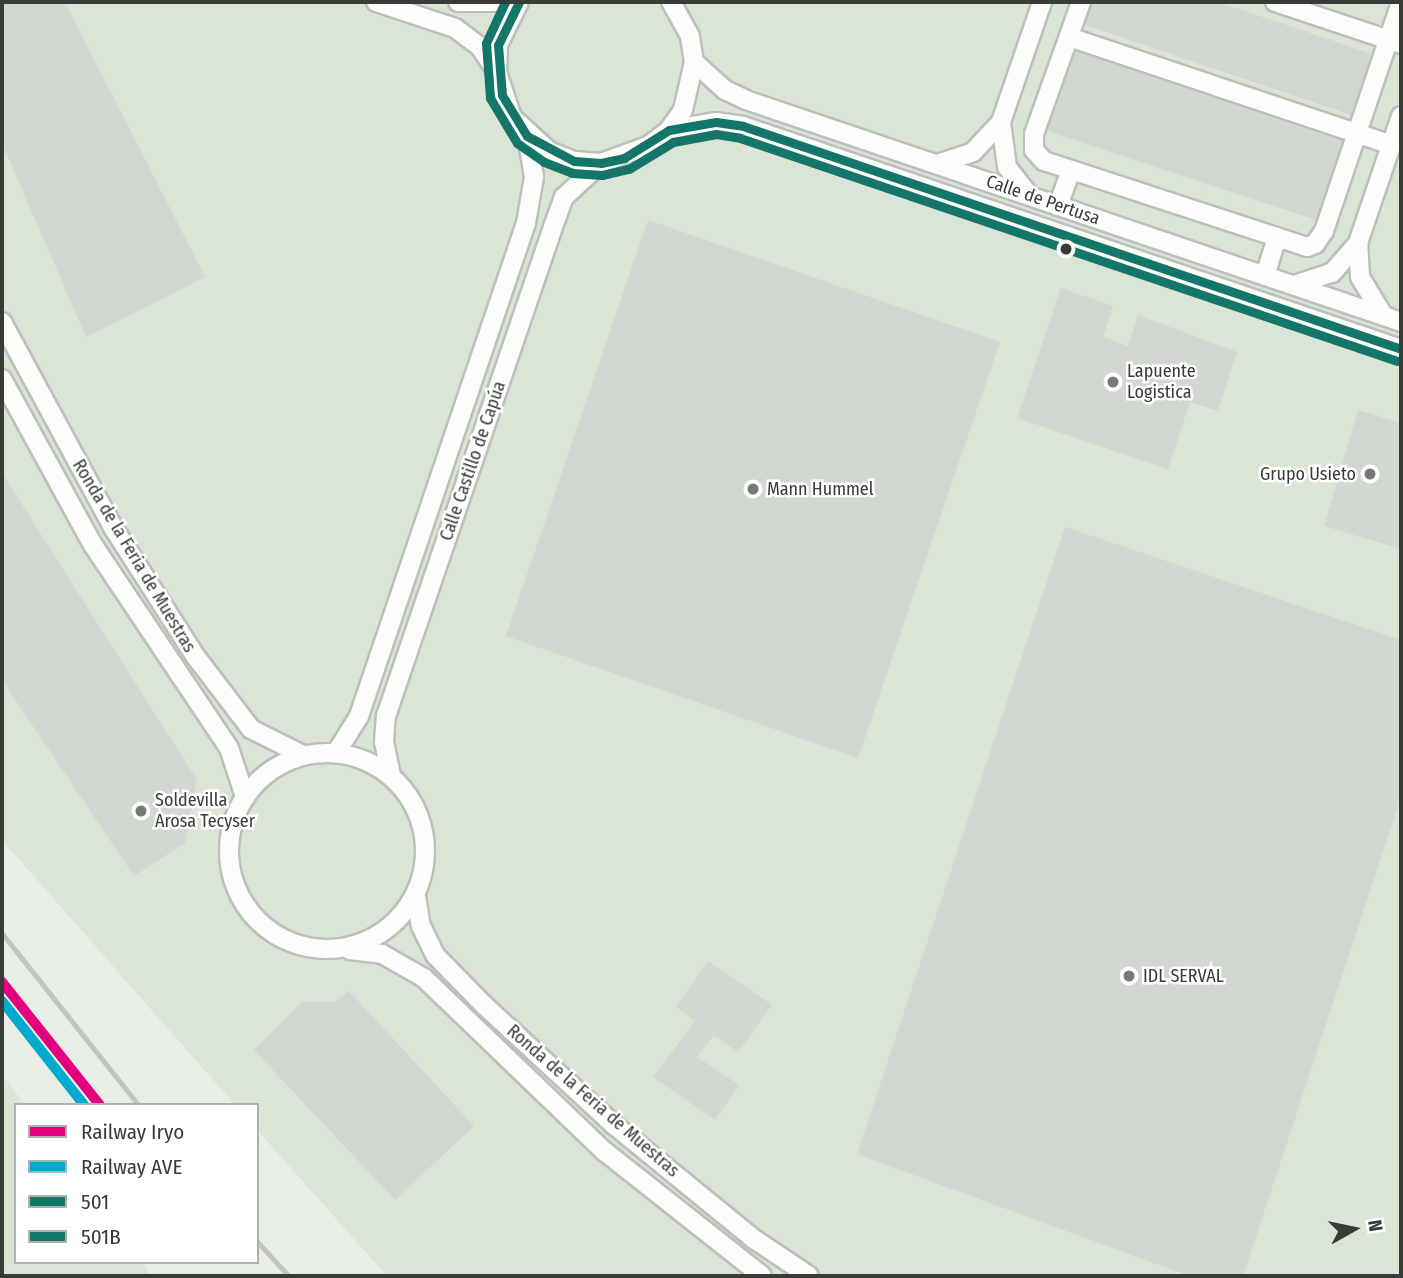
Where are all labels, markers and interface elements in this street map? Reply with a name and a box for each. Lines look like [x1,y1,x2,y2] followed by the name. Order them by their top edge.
[983,170,1103,230] street label: Calle de Pertusa
[1059,242,1073,256] unlabelled marker
[1127,361,1196,404] place label: Lapuente Logistica
[1105,374,1121,390] marker: Lapuente Logistica
[436,378,510,544] street label: Calle Castillo de Capúa
[68,456,200,656] street label: Ronda de la Feria de Muestras
[1260,463,1356,485] place label: Grupo Usieto
[1362,466,1378,482] marker: Grupo Usieto
[767,478,873,500] place label: Mann Hummel
[745,481,761,497] marker: Mann Hummel
[155,790,255,832] place label: Soldevilla Arosa Tecyser
[133,803,149,819] marker: Soldevilla Arosa Tecyser
[1143,965,1224,987] place label: IDL SERVAL
[1121,968,1137,984] marker: IDL SERVAL
[502,1020,684,1182] street label: Ronda de la Feria de Muestras
[14,1103,259,1264] legend
[81,1119,184,1145] text: Railway Iryo
[81,1154,182,1180] text: Railway AVE
[81,1189,109,1215] text: 501
[1319,1194,1389,1264] north arrow
[1363,1218,1387,1233] text: N
[81,1224,121,1250] text: 501B

